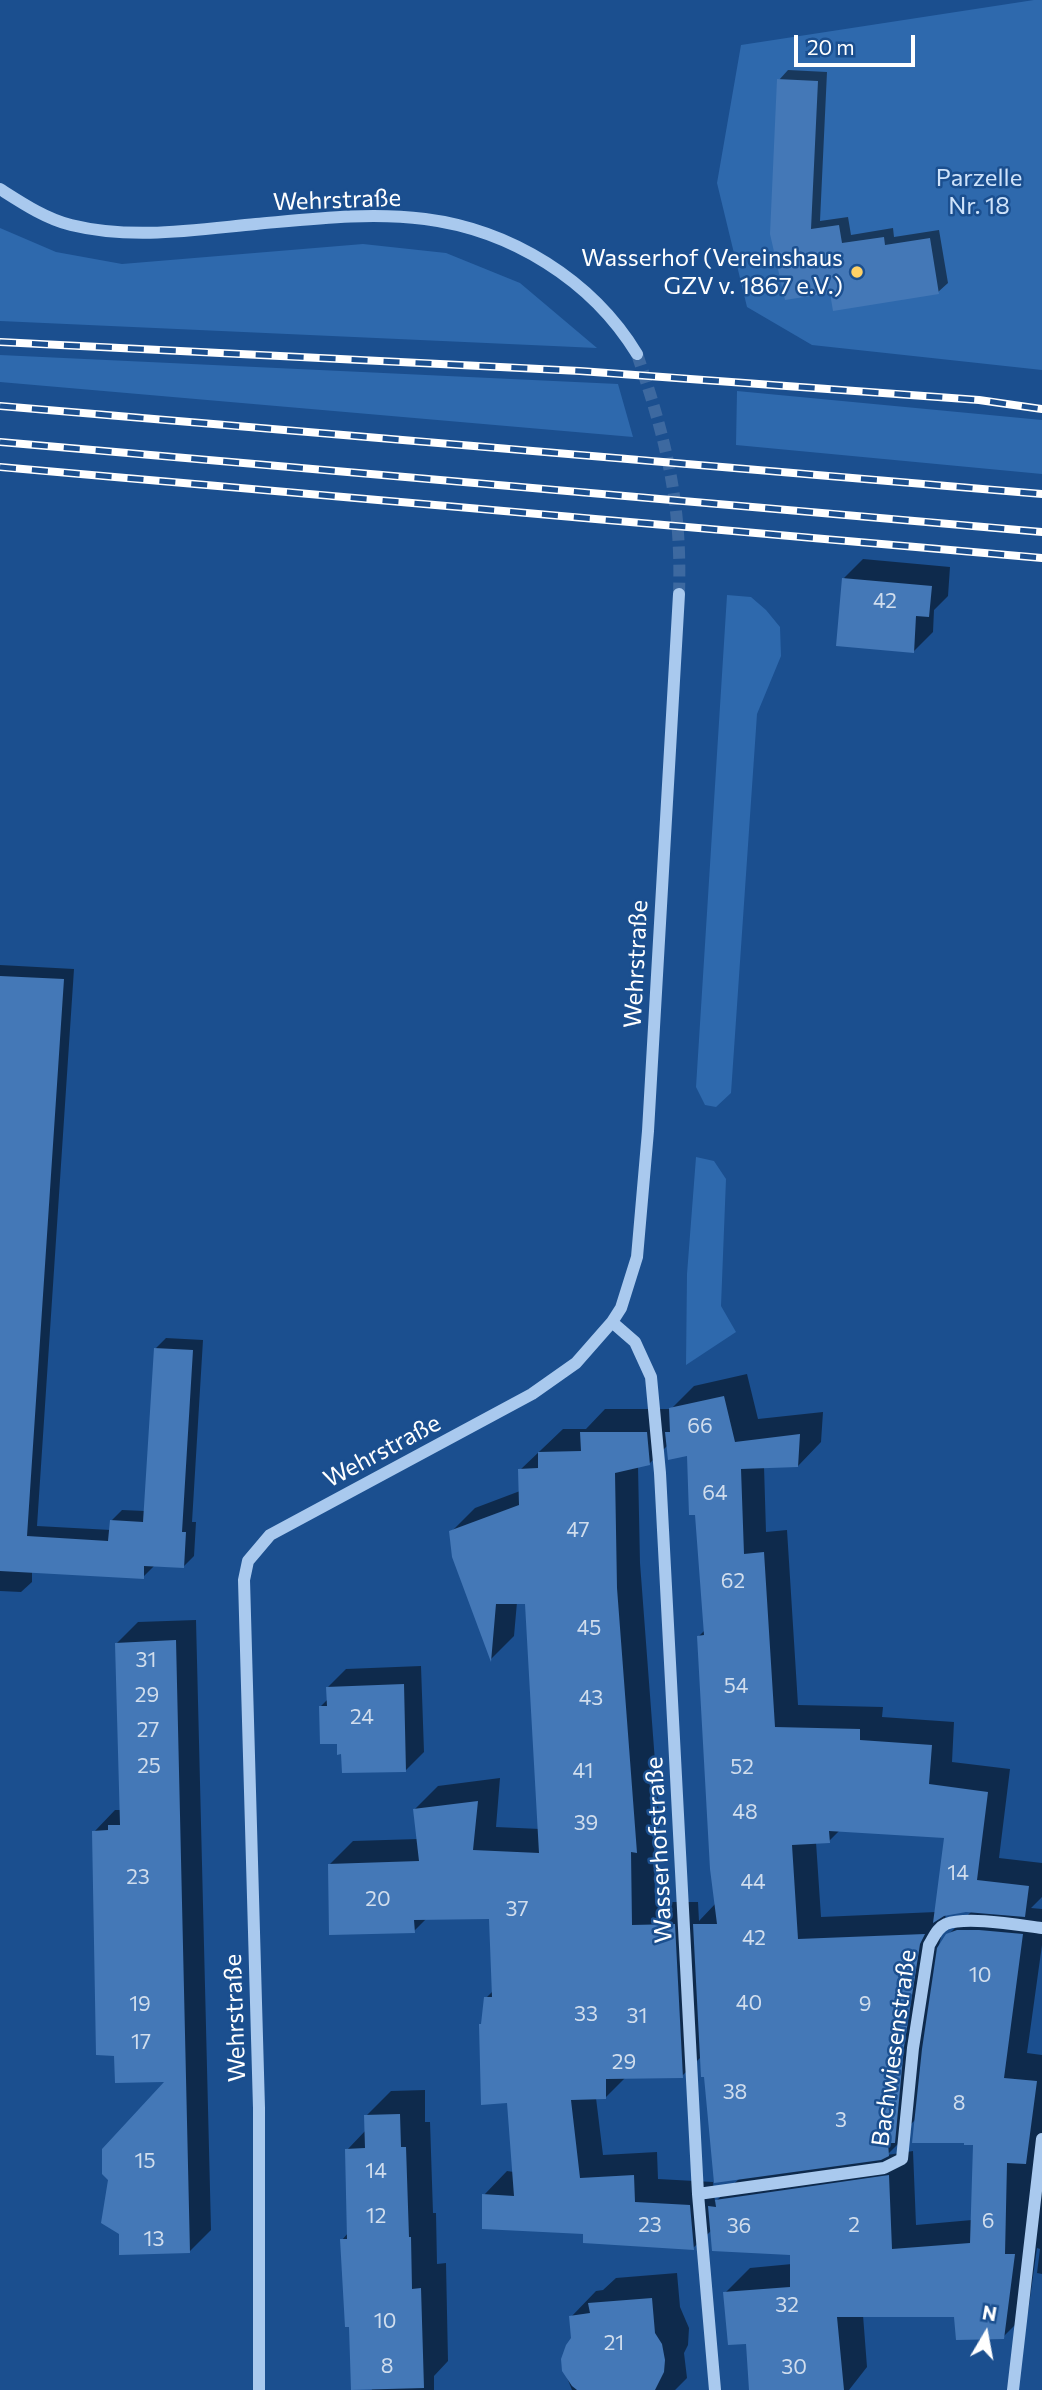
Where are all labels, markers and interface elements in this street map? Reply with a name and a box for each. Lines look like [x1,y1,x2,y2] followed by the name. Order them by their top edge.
[797,21,918,65] scale bar
[807,34,855,59] text: 20 m
[936,164,1022,220] park label: Parzelle Nr. 18
[272,183,402,217] street label: Wehrstraße
[581,244,843,300] place label: Wasserhof (Vereinshaus GZV v. 1867 e.V.)
[849,264,865,280] marker: Wasserhof (Vereinshaus GZV v. 1867 e.V.)
[873,588,897,614] house number: 42
[618,899,654,1029] street label: Wehrstraße
[319,1408,445,1494] street label: Wehrstraße
[687,1413,713,1439] house number: 66
[702,1480,728,1506] house number: 64
[566,1517,590,1543] house number: 47
[721,1568,745,1594] house number: 62
[577,1615,601,1641] house number: 45
[136,1647,156,1673] house number: 31
[724,1673,748,1699] house number: 54
[135,1682,159,1708] house number: 29
[579,1685,603,1711] house number: 43
[350,1704,374,1730] house number: 24
[137,1717,159,1743] house number: 27
[137,1753,161,1779] house number: 25
[730,1754,754,1780] house number: 52
[640,1756,678,1944] street label: Wasserhofstraße
[573,1758,593,1784] house number: 41
[732,1799,758,1825] house number: 48
[574,1810,598,1836] house number: 39
[947,1860,969,1886] house number: 14
[126,1864,150,1890] house number: 23
[740,1869,766,1895] house number: 44
[365,1886,391,1912] house number: 20
[506,1896,528,1922] house number: 37
[742,1925,766,1951] house number: 42
[866,1948,922,2148] street label: Bachwiesenstraße
[218,1953,252,2083] street label: Wehrstraße
[969,1962,991,1988] house number: 10
[736,1990,762,2016] house number: 40
[129,1991,151,2017] house number: 19
[859,1991,871,2017] house number: 9
[574,2001,598,2027] house number: 33
[627,2003,647,2029] house number: 31
[131,2029,151,2055] house number: 17
[612,2049,636,2075] house number: 29
[723,2079,747,2105] house number: 38
[953,2090,965,2116] house number: 8
[835,2107,847,2133] house number: 3
[134,2148,156,2174] house number: 15
[365,2158,387,2184] house number: 14
[366,2203,386,2229] house number: 12
[982,2208,994,2234] house number: 6
[638,2212,662,2238] house number: 23
[848,2212,860,2238] house number: 2
[727,2213,751,2239] house number: 36
[144,2226,164,2252] house number: 13
[775,2292,799,2318] house number: 32
[951,2299,1021,2369] north arrow
[981,2300,999,2325] text: N
[374,2308,396,2334] house number: 10
[604,2330,624,2356] house number: 21
[381,2353,393,2379] house number: 8
[781,2354,807,2380] house number: 30

